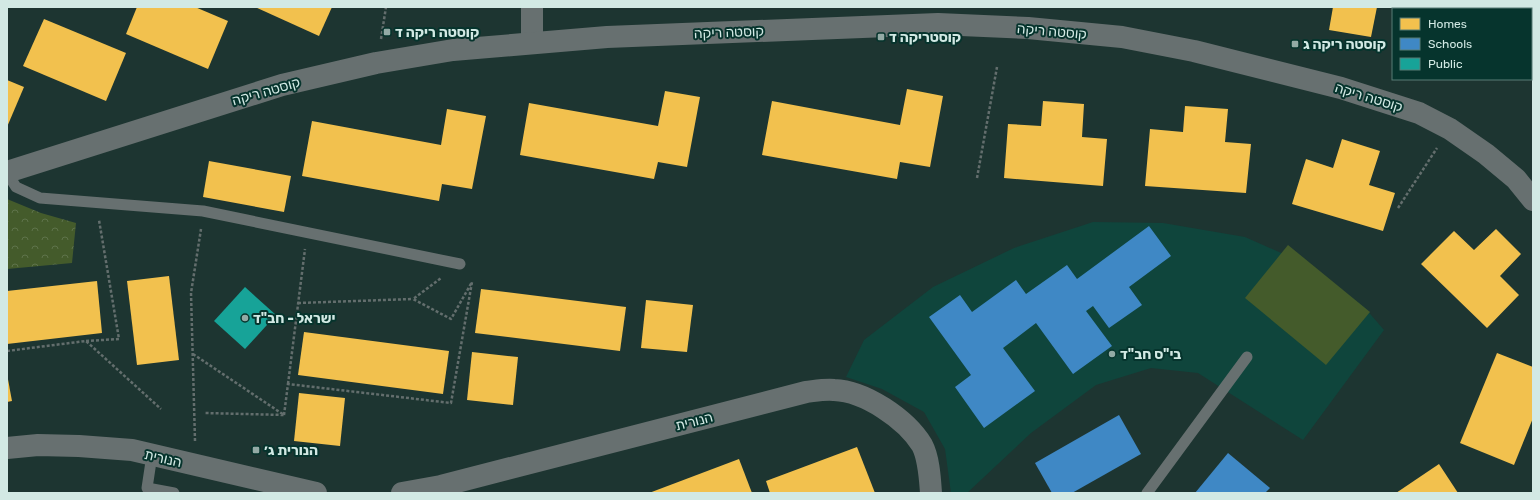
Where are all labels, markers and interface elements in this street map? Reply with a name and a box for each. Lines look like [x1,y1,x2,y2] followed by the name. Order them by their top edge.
[1392,8,1532,80] legend
[1428,17,1467,31] text: Homes
[1016,20,1088,43] street label: קוסטה ריקה
[694,23,764,42] street label: קוסטה ריקה
[395,24,479,41] place label: קוסטה ריקה ד
[382,27,392,37] marker: קוסטה ריקה ד
[889,29,961,46] place label: קוסטריקה ד
[876,32,886,42] marker: קוסטריקה ד
[1303,36,1386,53] place label: קוסטה ריקה ג
[1428,37,1472,51] text: Schools
[1290,39,1300,49] marker: קוסטה ריקה ג
[1428,57,1463,71] text: Public
[230,74,302,109] street label: קוסטה ריקה
[1333,79,1405,116] street label: קוסטה ריקה
[253,310,335,327] place label: ישראל - חב"ד
[240,313,250,323] marker: ישראל - חב"ד
[1120,346,1181,363] place label: בי"ס חב"ד
[1107,349,1117,359] marker: בי"ס חב"ד
[674,409,715,434] street label: הנורית
[264,442,318,459] place label: הנורית ג׳
[251,445,261,455] marker: הנורית ג׳
[143,446,183,471] street label: הנורית

